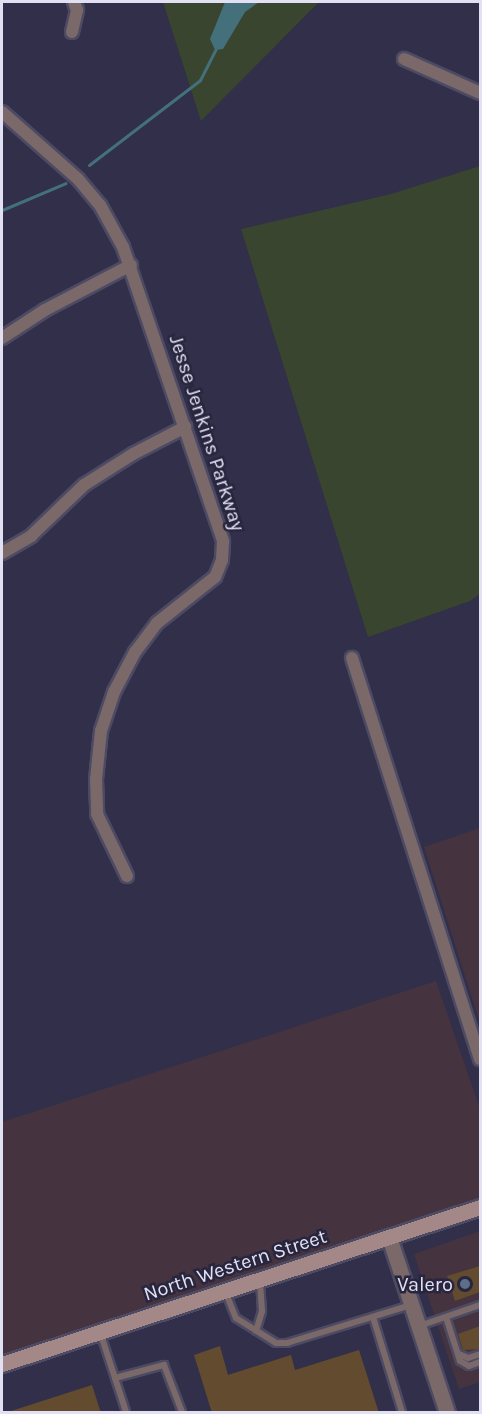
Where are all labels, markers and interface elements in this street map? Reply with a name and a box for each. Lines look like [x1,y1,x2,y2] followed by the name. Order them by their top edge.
[164,332,250,534] street label: Jesse Jenkins Parkway
[140,1224,330,1306] street label: North Western Street
[397,1272,453,1296] place label: Valero
[458,1277,472,1291] marker: Valero

